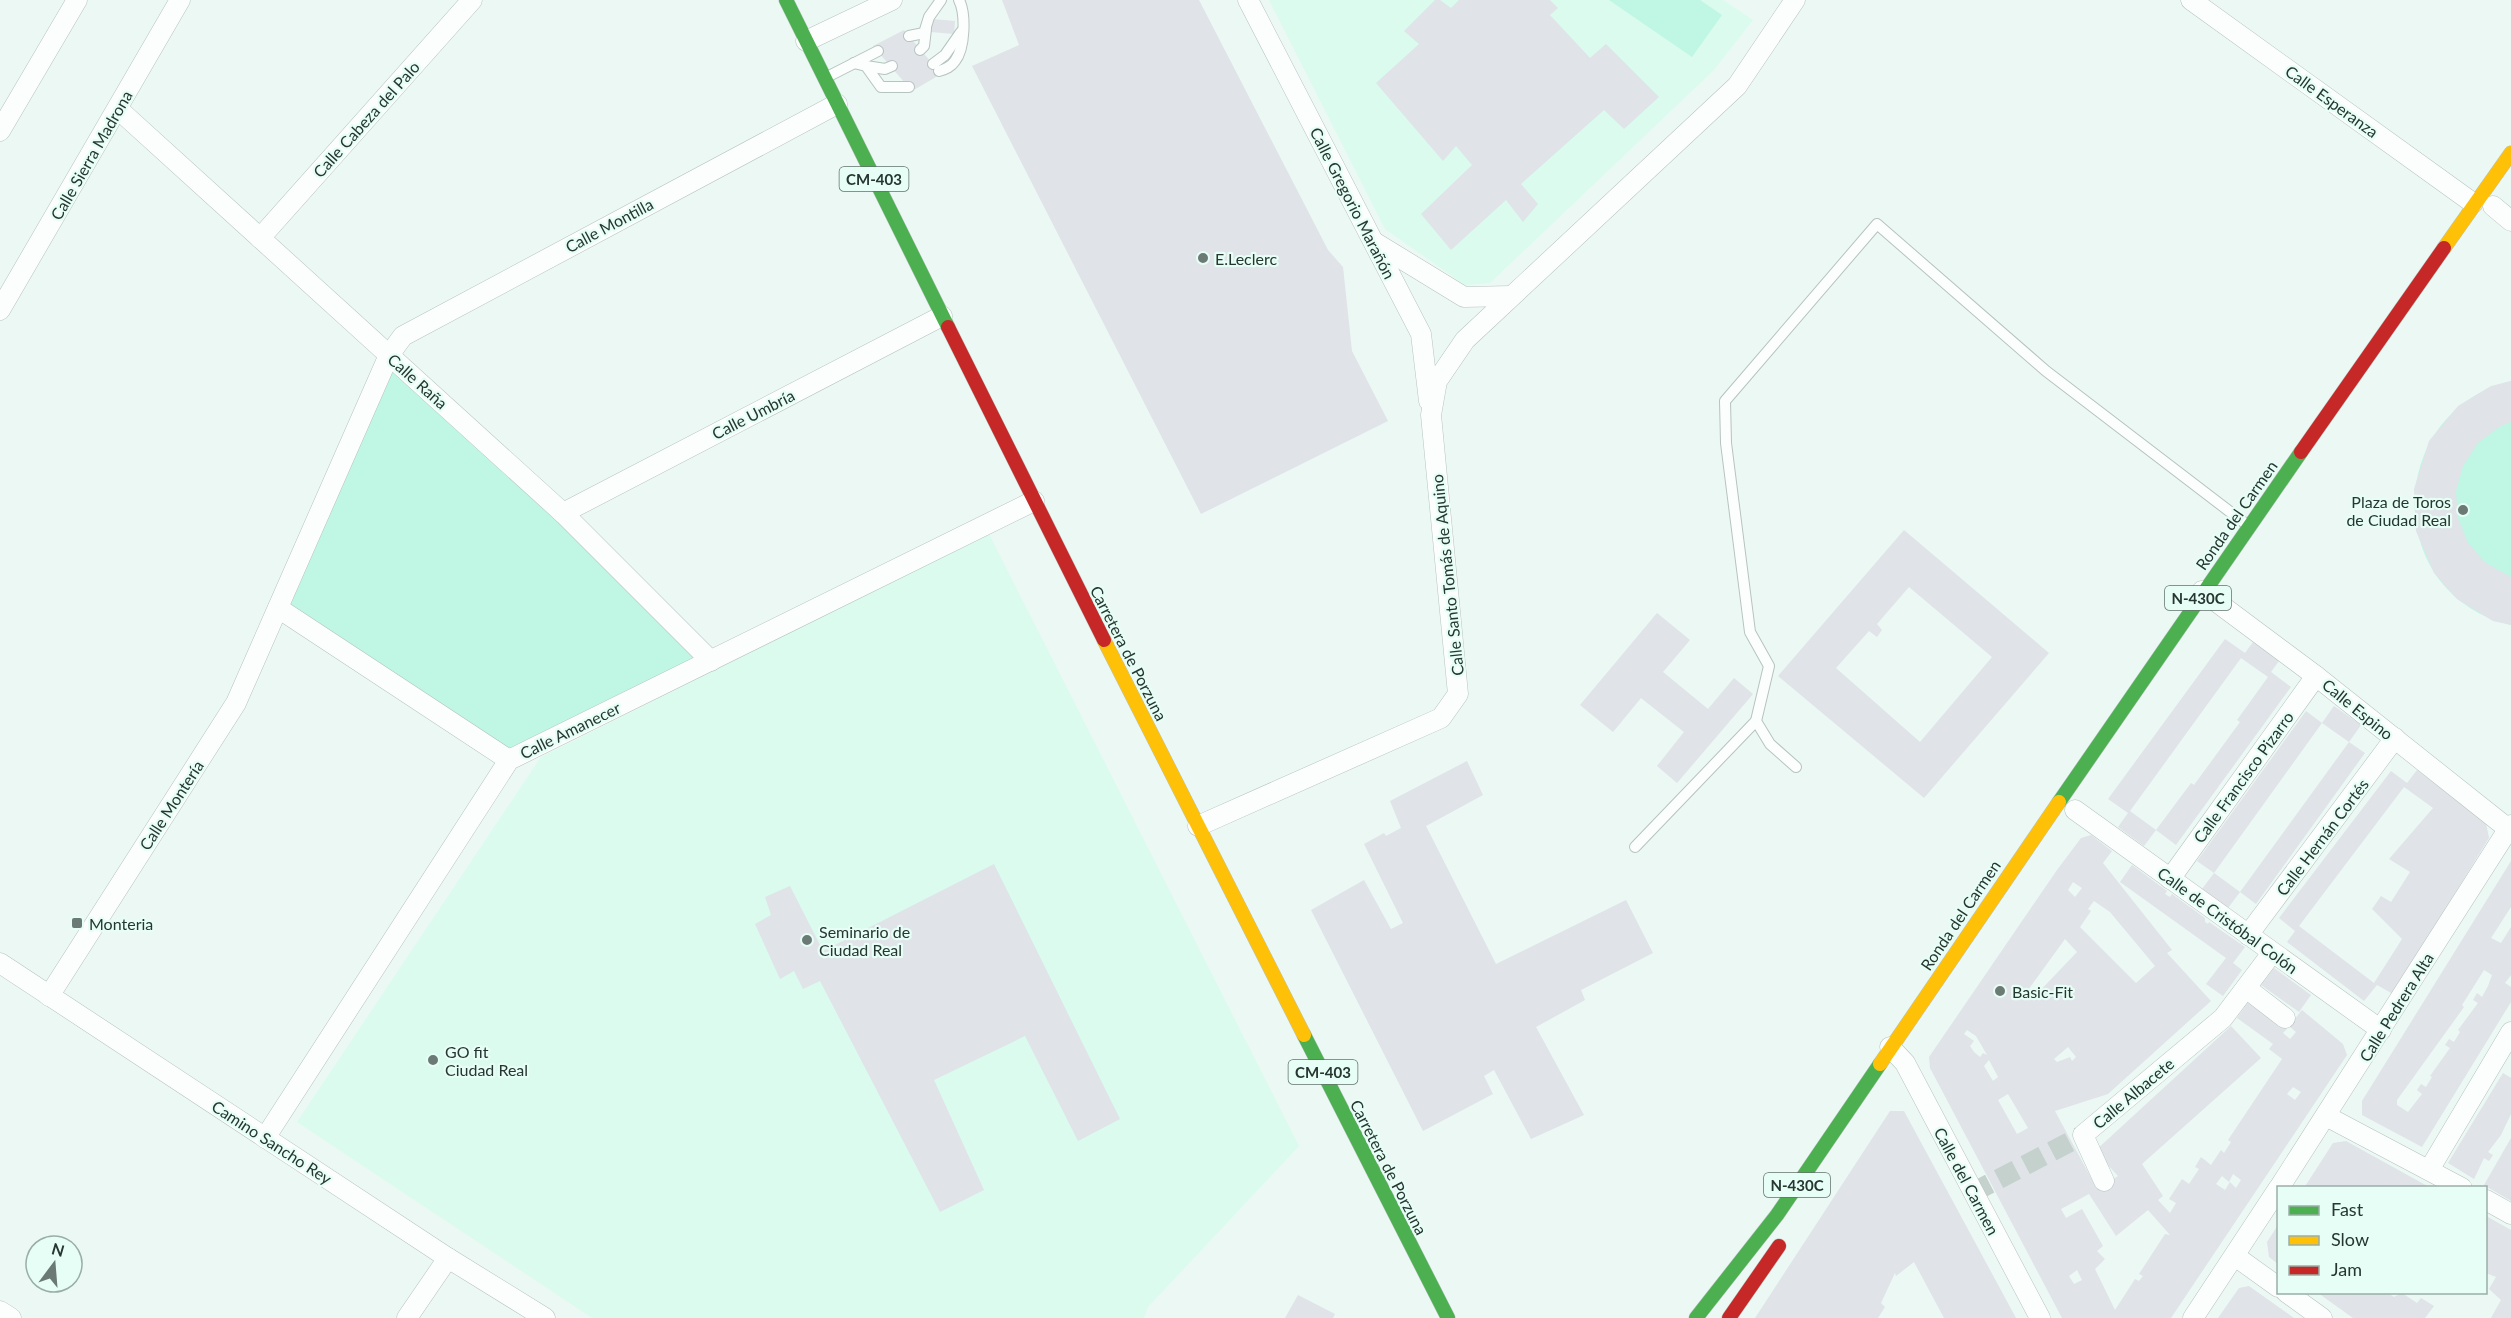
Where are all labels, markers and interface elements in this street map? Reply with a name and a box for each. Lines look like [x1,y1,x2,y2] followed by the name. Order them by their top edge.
[309,57,423,181] street label: Calle Cabeza del Palo
[2282,61,2382,141] street label: Calle Esperanza
[46,87,136,223] street label: Calle Sierra Madrona
[1307,124,1399,282] street label: Calle Gregorio Marañón
[840,167,908,191] road number: CM-403
[562,194,656,256] street label: Calle Montilla
[1215,249,1277,268] place label: E.Leclerc
[1196,251,1210,265] marker: E.Leclerc
[384,349,452,413] street label: Calle Raña
[709,385,797,443] street label: Calle Umbría
[2191,457,2281,573] street label: Ronda del Carmen
[1427,473,1467,677] street label: Calle Santo Tomás de Aquino
[2346,492,2451,529] place label: Plaza de Toros de Ciudad Real
[2456,503,2470,517] marker: Plaza de Toros de Ciudad Real
[1087,582,1171,724] street label: Carretera de Porzuna
[2165,586,2231,610] road number: N-430C
[2319,675,2397,743] street label: Calle Espino
[517,697,623,762] street label: Calle Amanecer
[2189,708,2297,846] street label: Calle Francisco Pizarro
[135,757,207,853] street label: Calle Montería
[2272,775,2372,899] street label: Calle Hernán Cortés
[1916,856,2004,974] street label: Ronda del Carmen
[2154,863,2302,977] street label: Calle de Cristóbal Colón
[89,914,153,933] place label: Monteria
[70,916,84,930] marker: Monteria
[819,922,910,959] place label: Seminario de Ciudad Real
[800,933,814,947] marker: Seminario de Ciudad Real
[2355,949,2437,1065] street label: Calle Pedrera Alta
[2012,982,2073,1001] place label: Basic-Fit
[1993,984,2007,998] marker: Basic-Fit
[445,1042,528,1079] place label: GO fit Ciudad Real
[426,1053,440,1067] marker: GO fit Ciudad Real
[2089,1054,2177,1132] street label: Calle Albacete
[1288,1060,1358,1084] road number: CM-403
[209,1096,336,1188] street label: Camino Sancho Rey
[1347,1096,1431,1238] street label: Carretera de Porzuna
[1931,1124,2003,1238] street label: Calle del Carmen
[1764,1173,1830,1197] road number: N-430C
[2277,1186,2487,1294] legend
[2331,1198,2364,1220] text: Fast
[2331,1228,2369,1250] text: Slow
[24,1234,84,1294] north arrow
[50,1238,67,1260] text: N
[2331,1258,2362,1280] text: Jam

